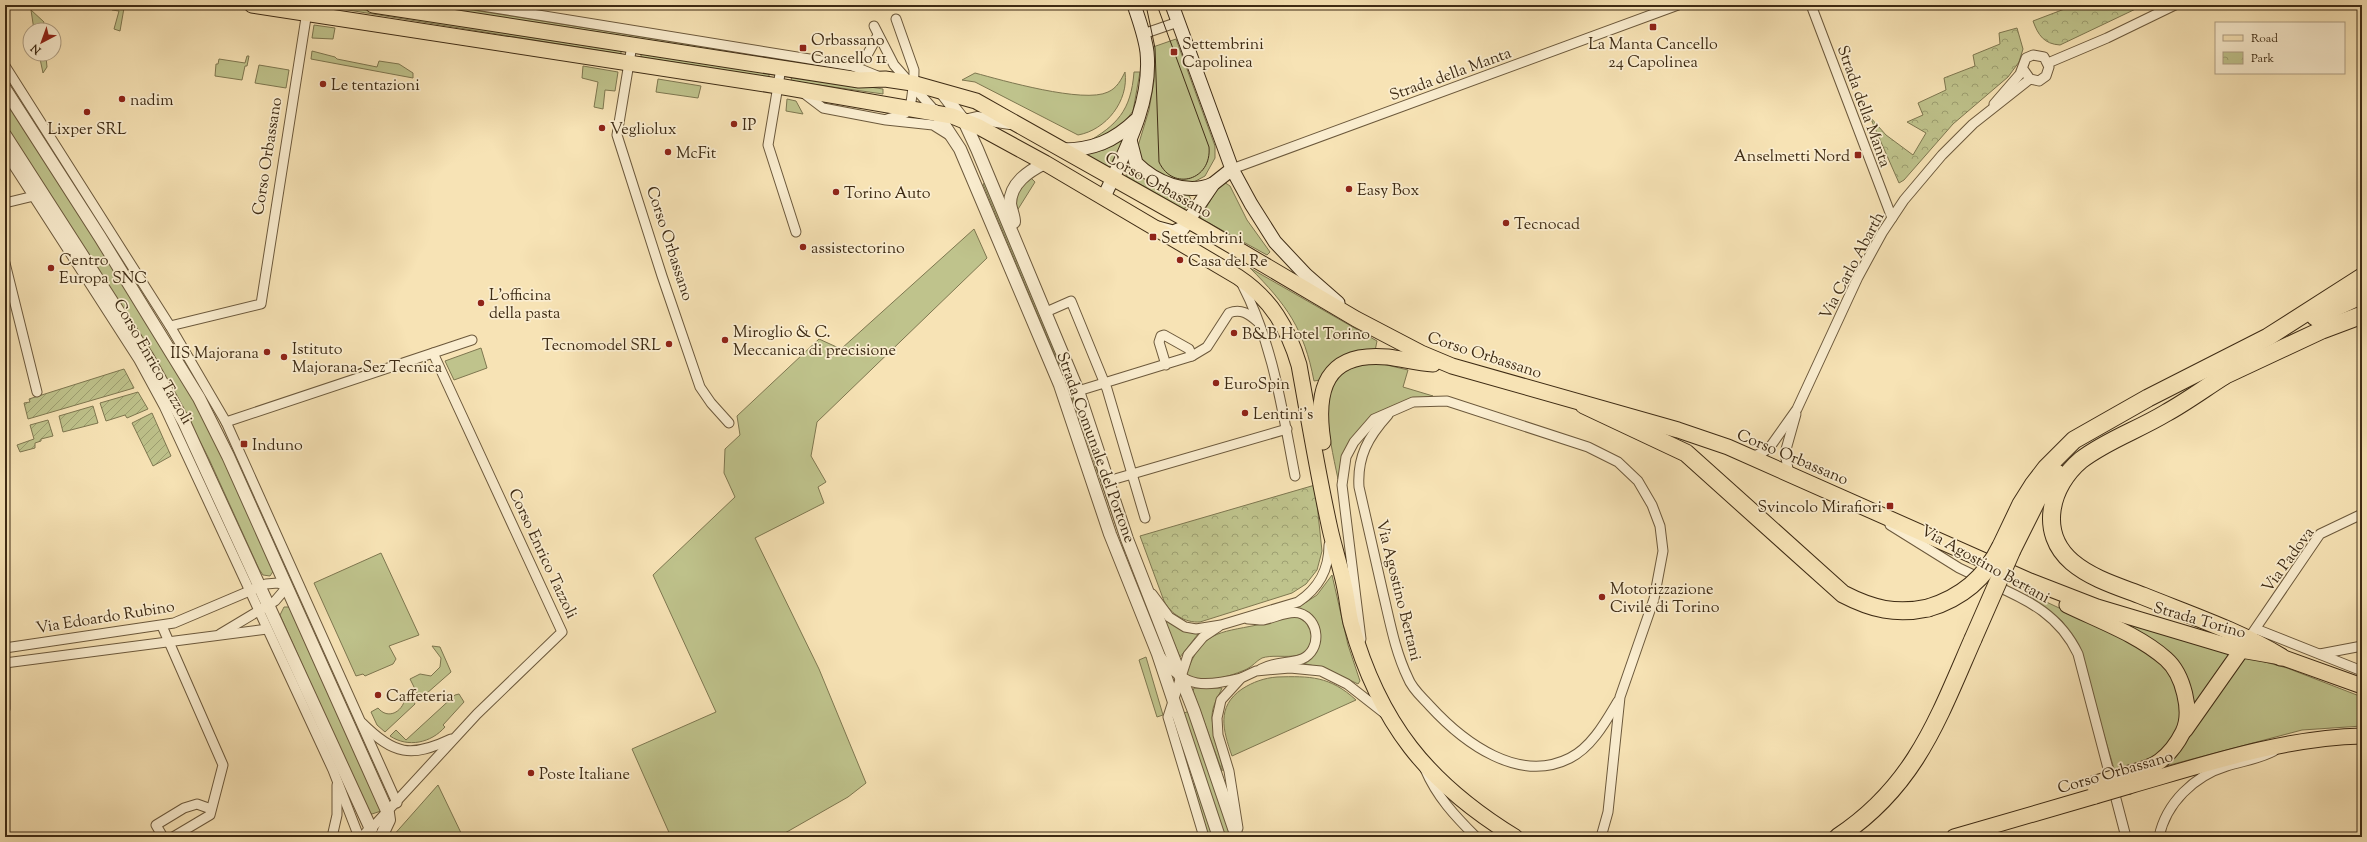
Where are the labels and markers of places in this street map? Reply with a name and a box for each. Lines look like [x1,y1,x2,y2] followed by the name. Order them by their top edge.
[1648,22,1658,32] marker: La Manta Cancello 24 Capolinea
[811,30,887,71] place label: Orbassano Cancello 11
[1182,34,1264,75] place label: Settembrini Capolinea
[1588,34,1718,75] place label: La Manta Cancello 24 Capolinea
[798,43,808,53] marker: Orbassano Cancello 11
[1169,47,1179,57] marker: Settembrini Capolinea
[331,75,420,98] place label: Le tentazioni
[318,79,328,89] marker: Le tentazioni
[130,90,173,113] place label: nadim
[117,94,127,104] marker: nadim
[82,107,92,117] marker: Lixper SRL
[742,115,756,138] place label: IP
[47,119,127,142] place label: Lixper SRL
[610,119,677,142] place label: Vegliolux
[729,119,739,129] marker: IP
[597,123,607,133] marker: Vegliolux
[676,143,717,166] place label: McFit
[1734,146,1850,169] place label: Anselmetti Nord
[663,147,673,157] marker: McFit
[1853,150,1863,160] marker: Anselmetti Nord
[1357,180,1419,203] place label: Easy Box
[844,183,931,206] place label: Torino Auto
[1344,184,1354,194] marker: Easy Box
[831,187,841,197] marker: Torino Auto
[1514,214,1580,237] place label: Tecnocad
[1501,218,1511,228] marker: Tecnocad
[1161,228,1243,251] place label: Settembrini
[1148,232,1158,242] marker: Settembrini
[811,238,905,261] place label: assistectorino
[798,242,808,252] marker: assistectorino
[59,250,147,291] place label: Centro Europa SNC
[1188,251,1268,274] place label: Casa del Re
[1175,255,1185,265] marker: Casa del Re
[46,263,56,273] marker: Centro Europa SNC
[489,285,561,326] place label: L'officina della pasta
[476,298,486,308] marker: L'officina della pasta
[733,322,896,363] place label: Miroglio & C. Meccanica di precisione
[1242,324,1370,347] place label: B&B Hotel Torino
[1229,328,1239,338] marker: B&B Hotel Torino
[542,335,661,358] place label: Tecnomodel SRL
[720,335,730,345] marker: Miroglio & C. Meccanica di precisione
[292,339,443,380] place label: Istituto Majorana-Sez Tecnica
[664,339,674,349] marker: Tecnomodel SRL
[170,343,260,366] place label: IIS Majorana
[262,347,272,357] marker: IIS Majorana
[279,352,289,362] marker: Istituto Majorana-Sez Tecnica
[1224,374,1291,397] place label: EuroSpin
[1211,378,1221,388] marker: EuroSpin
[1253,404,1313,427] place label: Lentini's
[1240,408,1250,418] marker: Lentini's
[252,435,303,458] place label: Induno
[239,439,249,449] marker: Induno
[1757,497,1882,520] place label: Svincolo Mirafiori
[1885,501,1895,511] marker: Svincolo Mirafiori
[1610,579,1720,620] place label: Motorizzazione Civile di Torino
[1597,592,1607,602] marker: Motorizzazione Civile di Torino
[386,686,454,709] place label: Caffeteria
[373,690,383,700] marker: Caffeteria
[539,764,630,787] place label: Poste Italiane
[526,768,536,778] marker: Poste Italiane

